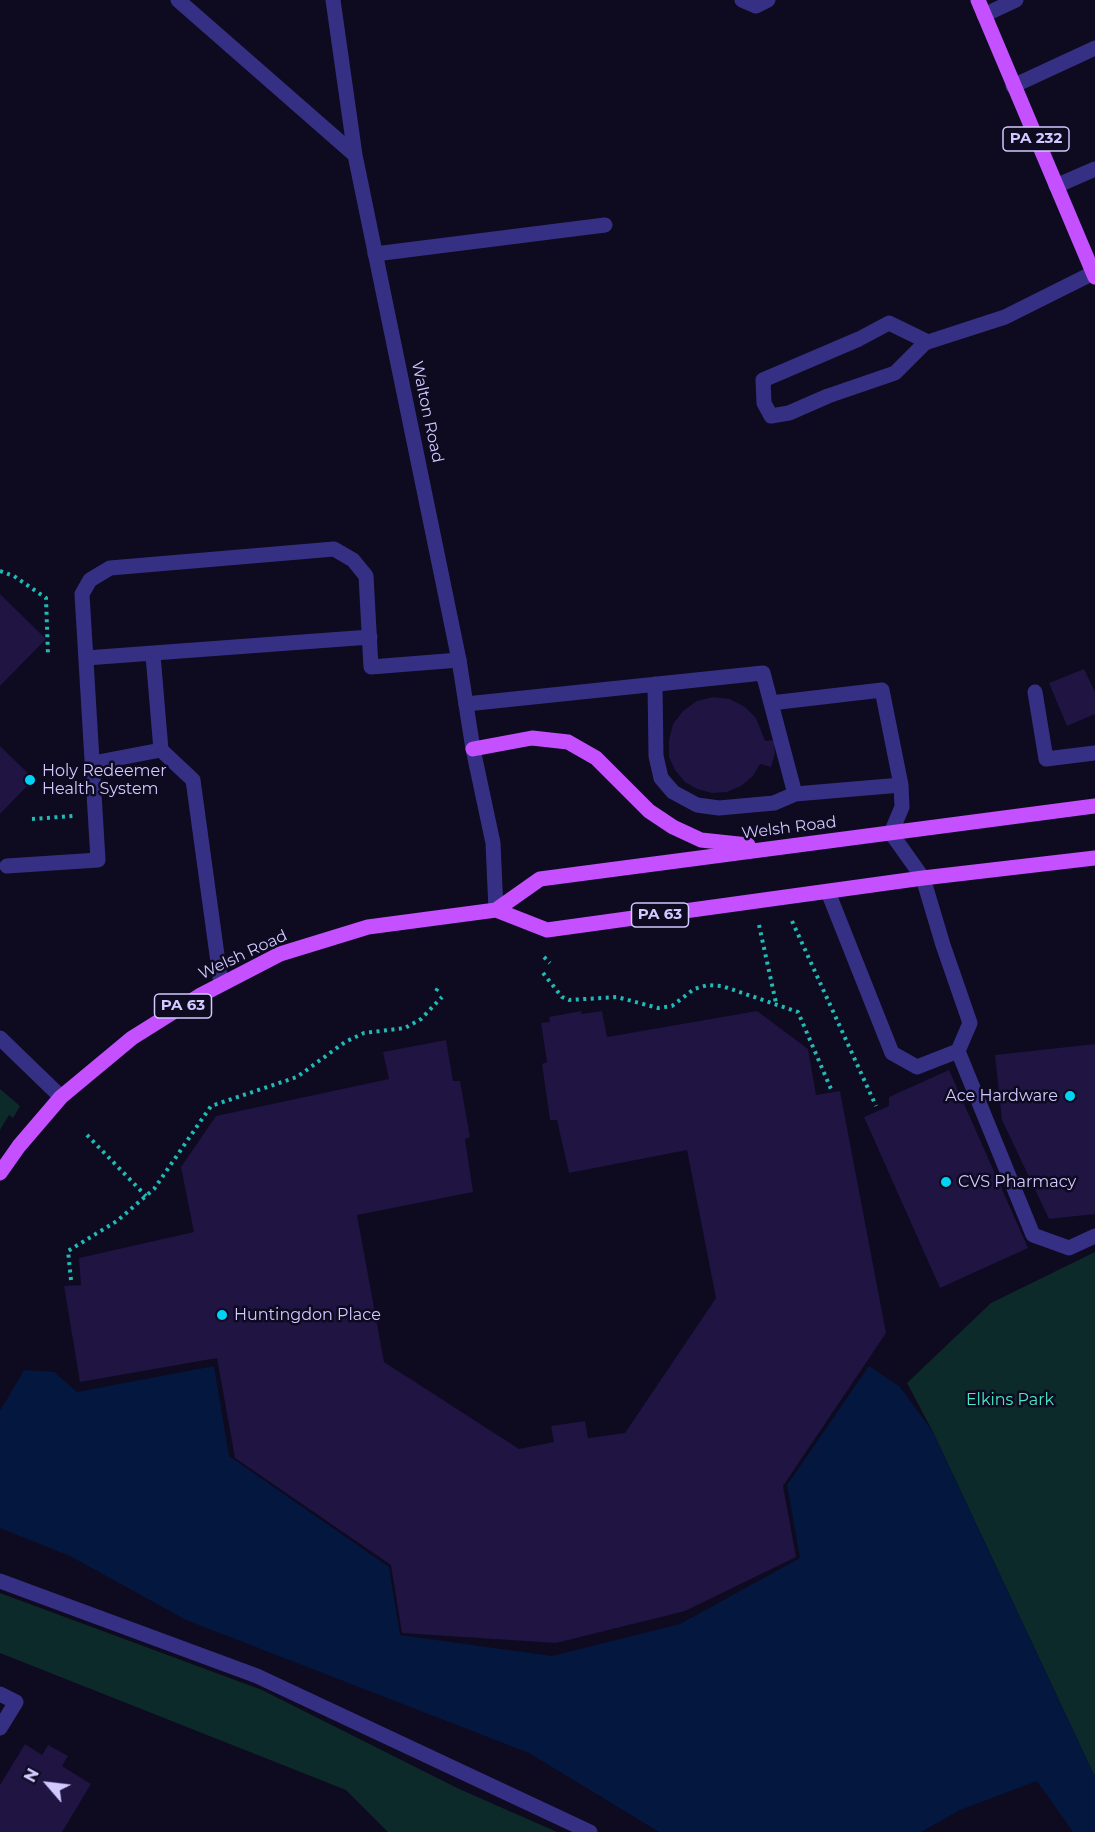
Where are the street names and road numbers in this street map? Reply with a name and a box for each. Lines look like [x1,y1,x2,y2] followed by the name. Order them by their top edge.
[1003,127,1069,151] road number: PA 232
[407,359,447,465] street label: Walton Road
[740,813,838,843] street label: Welsh Road
[632,903,688,927] road number: PA 63
[196,926,290,984] street label: Welsh Road
[154,994,212,1018] road number: PA 63

